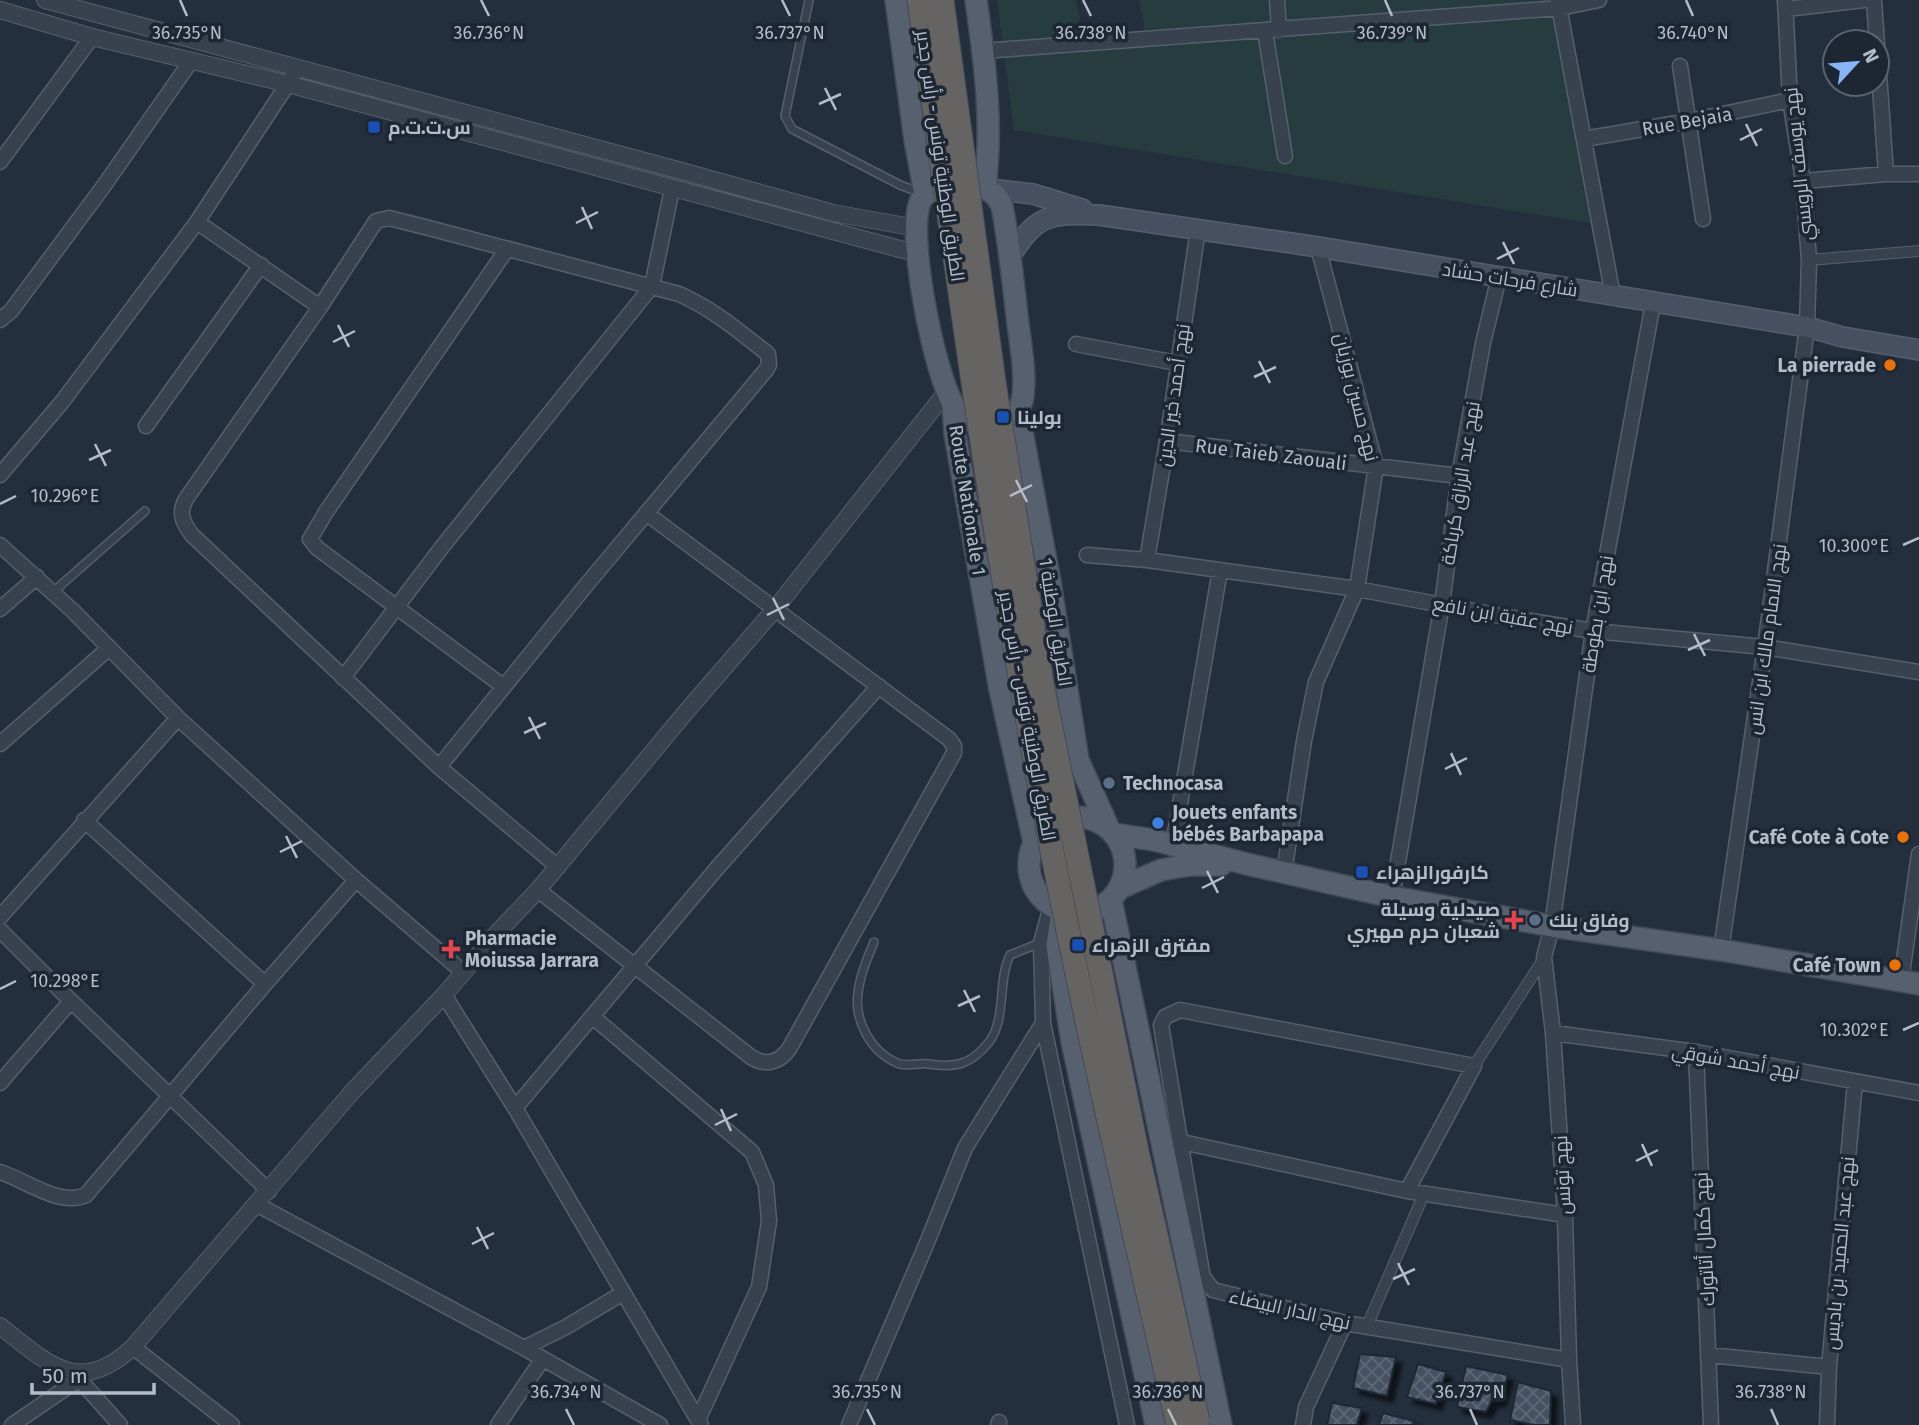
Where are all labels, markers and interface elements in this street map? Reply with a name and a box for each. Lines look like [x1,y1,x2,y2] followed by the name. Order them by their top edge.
[152,22,222,44] text: 36.735°N
[454,22,524,44] text: 36.736°N
[755,22,825,44] text: 36.737°N
[1055,22,1127,44] text: 36.738°N
[1357,22,1427,44] text: 36.739°N
[1657,22,1729,44] text: 36.740°N
[910,28,970,283] street label: الطريق الوطنية تونس - رأس جدير
[1821,28,1891,98] north arrow
[1858,45,1884,66] text: N
[1779,86,1821,242] street label: نهج يوسف الرويسي
[1640,102,1734,141] street label: Rue Bejaia
[388,116,471,141] place label: س.ت.ت.م
[366,119,382,135] marker: س.ت.ت.م
[1440,257,1579,304] street label: شارع فرحات حشاد
[1152,322,1197,468] street label: نهج أحمد خير الدين
[1328,331,1384,464] street label: نهج حسين بوزيان
[1777,354,1876,377] place label: La pierrade
[1882,357,1898,373] marker: La pierrade
[1436,400,1487,567] street label: نهج عبد الرزاق كرباكة
[1017,406,1062,429] place label: بولينا
[995,409,1011,425] marker: بولينا
[944,423,991,577] street label: Route Nationale 1
[1194,434,1348,475] street label: Rue Taieb Zaouali
[31,485,99,507] text: 10.296°E
[1819,535,1889,557] text: 10.300°E
[1742,542,1793,736] street label: نهج الامام مالك ابن انس
[1577,554,1620,675] street label: نهج ابن بطوطة
[1033,556,1077,688] street label: الطريق الوطنية 1
[993,588,1061,843] street label: الطريق الوطنية تونس - رأس جدير
[1431,592,1575,641] street label: نهج عقبة ابن نافع
[1123,772,1223,795] place label: Technocasa
[1101,775,1117,791] marker: Technocasa
[1171,801,1324,846] place label: Jouets enfants bébés Barbapapa
[1150,815,1166,831] marker: Jouets enfants bébés Barbapapa
[1749,826,1889,849] place label: Café Cote à Cote
[1895,829,1911,845] marker: Café Cote à Cote
[1376,861,1489,884] place label: كارفورالزهراء
[1354,864,1370,880] marker: كارفورالزهراء
[1347,898,1500,947] place label: صيدلية وسيلة شعبان حرم مهيري
[1549,909,1630,932] place label: وفاق بنك
[1506,912,1522,928] marker: صيدلية وسيلة شعبان حرم مهيري
[1527,912,1543,928] marker: وفاق بنك
[465,927,599,972] place label: Pharmacie Moiussa Jarrara
[1092,934,1211,957] place label: مفترق الزهراء
[1070,937,1086,953] marker: مفترق الزهراء
[443,941,459,957] marker: Pharmacie Moiussa Jarrara
[1793,954,1881,977] place label: Café Town
[1887,957,1903,973] marker: Café Town
[30,970,100,992] text: 10.298°E
[1819,1019,1889,1041] text: 10.302°E
[1670,1039,1802,1087] street label: نهج أحمد شوقي
[1549,1135,1578,1215] street label: نهج تونس
[1820,1155,1861,1351] street label: نهج عبد الحميد بن باديس
[1690,1171,1721,1307] street label: نهج كمال أتاتورك
[1226,1284,1353,1337] street label: نهج الدار البيضاء
[32,1352,154,1396] scale bar
[42,1363,88,1389] text: 50 m
[531,1381,601,1403] text: 36.734°N
[832,1381,902,1403] text: 36.735°N
[1133,1381,1203,1403] text: 36.736°N
[1435,1381,1505,1403] text: 36.737°N
[1735,1381,1807,1403] text: 36.738°N

